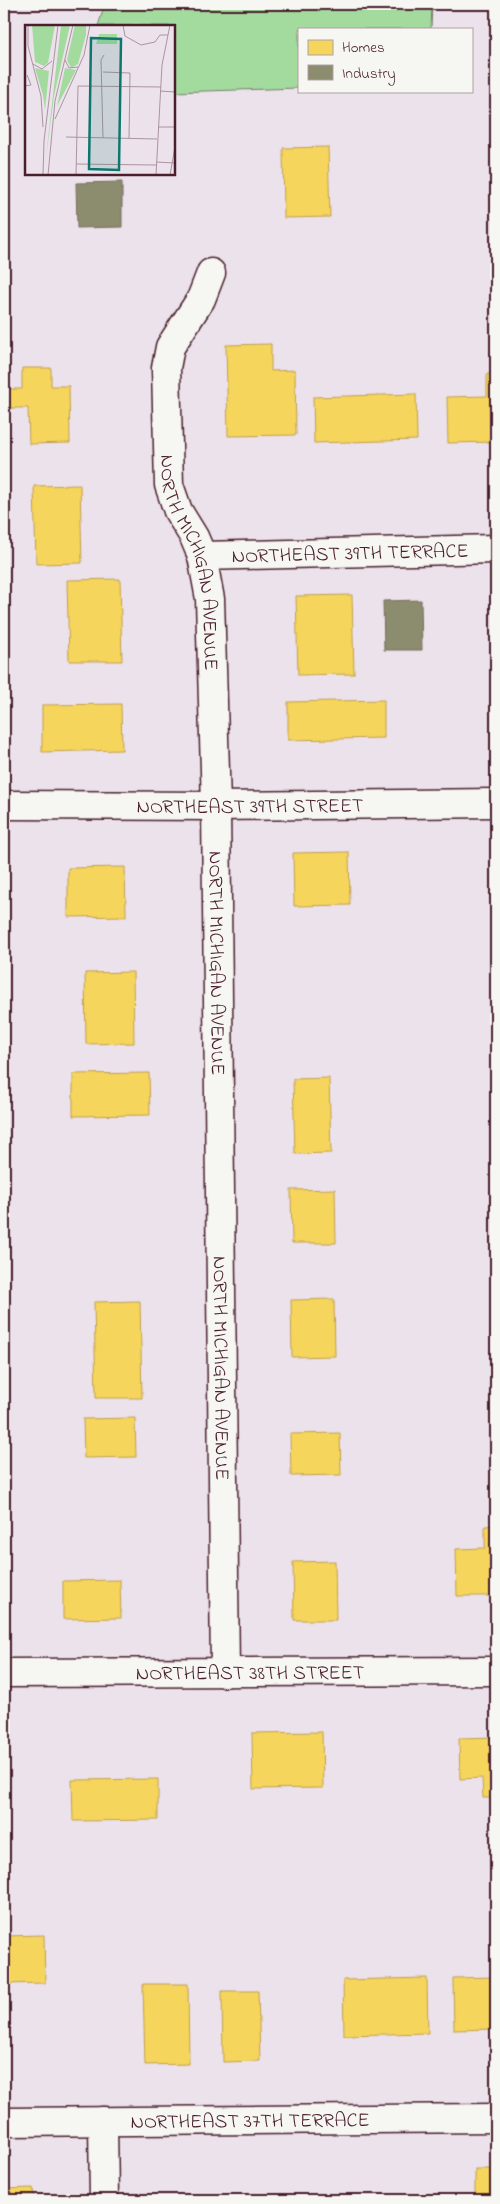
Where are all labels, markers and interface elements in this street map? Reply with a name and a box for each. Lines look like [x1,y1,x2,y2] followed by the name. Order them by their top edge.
[25,25,175,175] inset map
[298,28,472,92] legend
[342,37,385,59] text: Homes
[342,63,396,86] text: Industry
[151,454,224,671] street label: NORTH MICHIGAN AVENUE
[231,538,469,572] street label: NORTHEAST 39TH TERRACE
[136,792,364,823] street label: NORTHEAST 39TH STREET
[199,851,231,1075] street label: NORTH MICHIGAN AVENUE
[204,1256,235,1480] street label: NORTH MICHIGAN AVENUE
[136,1660,364,1689] street label: NORTHEAST 38TH STREET
[130,2107,370,2138] street label: NORTHEAST 37TH TERRACE

